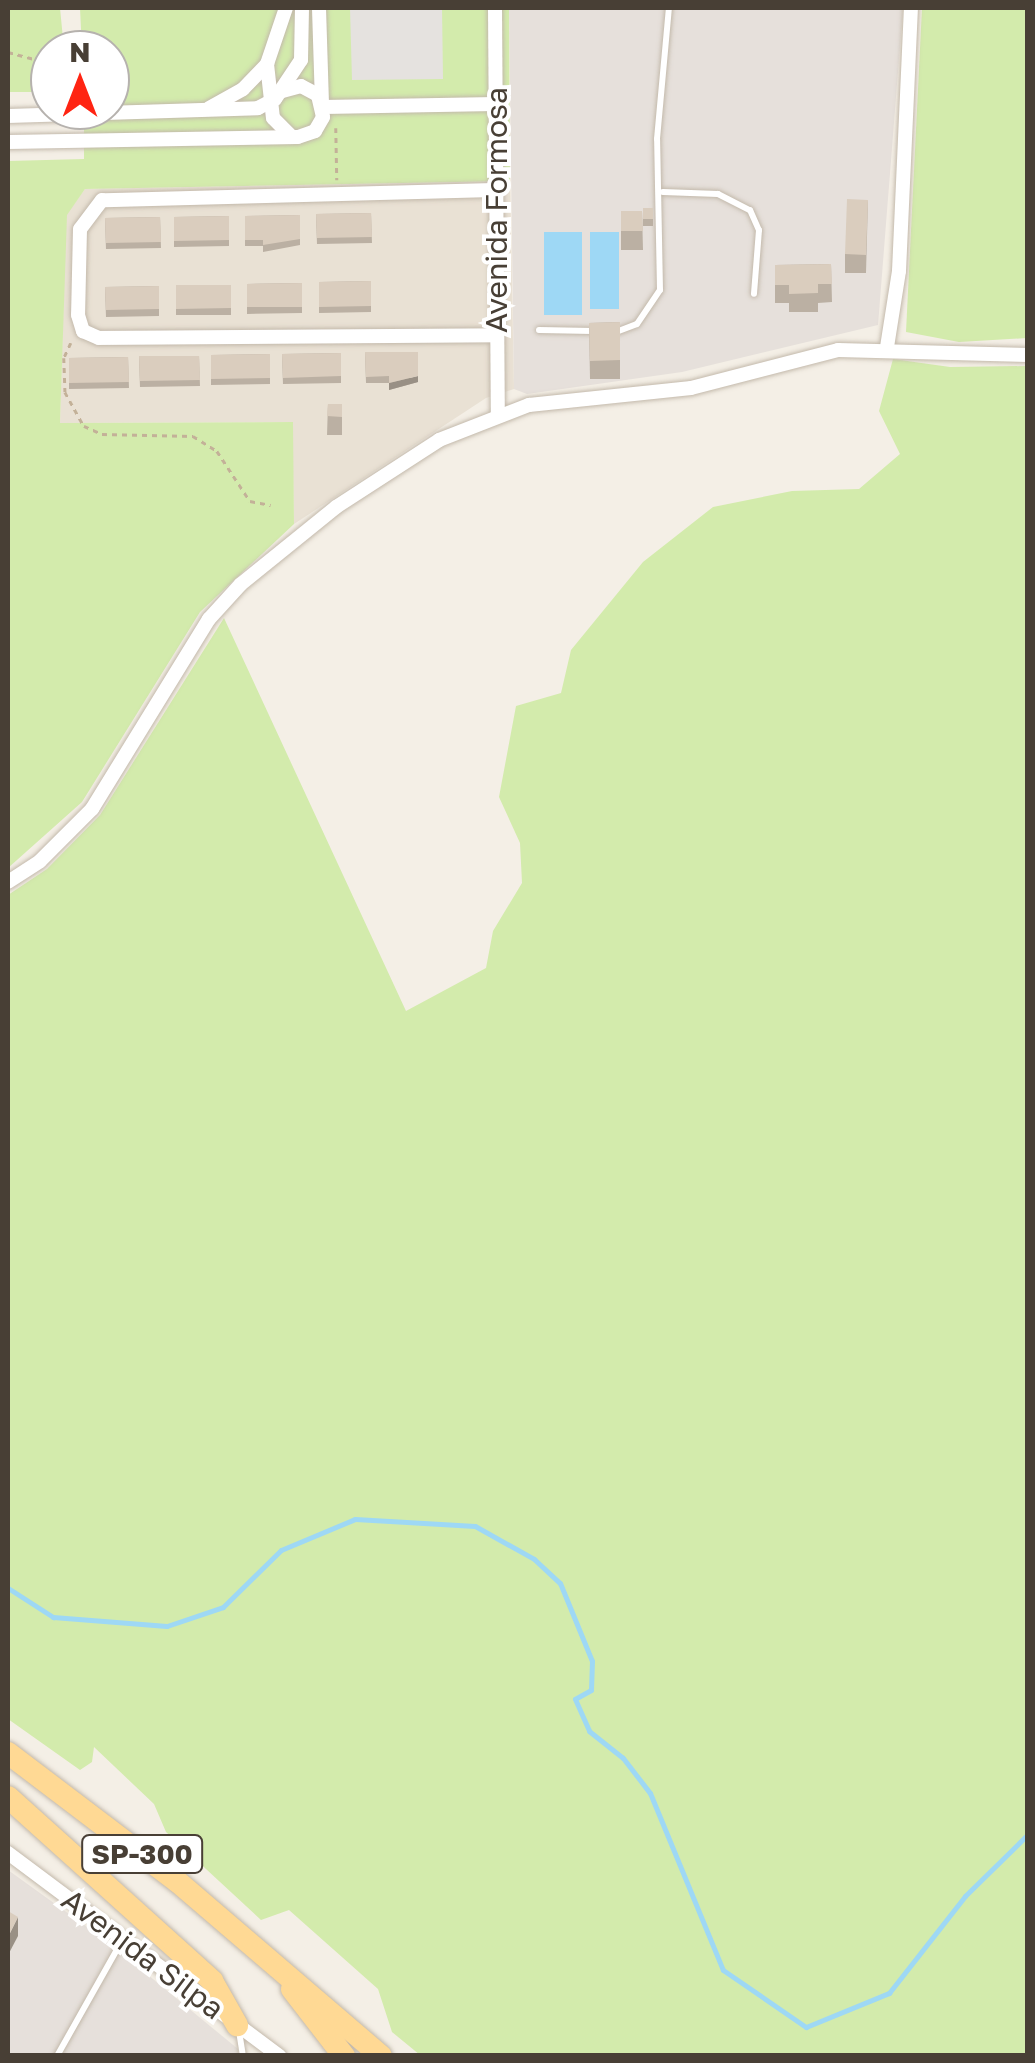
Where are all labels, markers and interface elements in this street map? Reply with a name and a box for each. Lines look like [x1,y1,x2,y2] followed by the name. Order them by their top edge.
[30,30,130,130] north arrow
[69,35,91,68] text: N
[478,87,514,333] street label: Avenida Formosa
[80,1831,204,1877] road number: SP-300
[55,1881,231,2027] street label: Avenida Silpa

